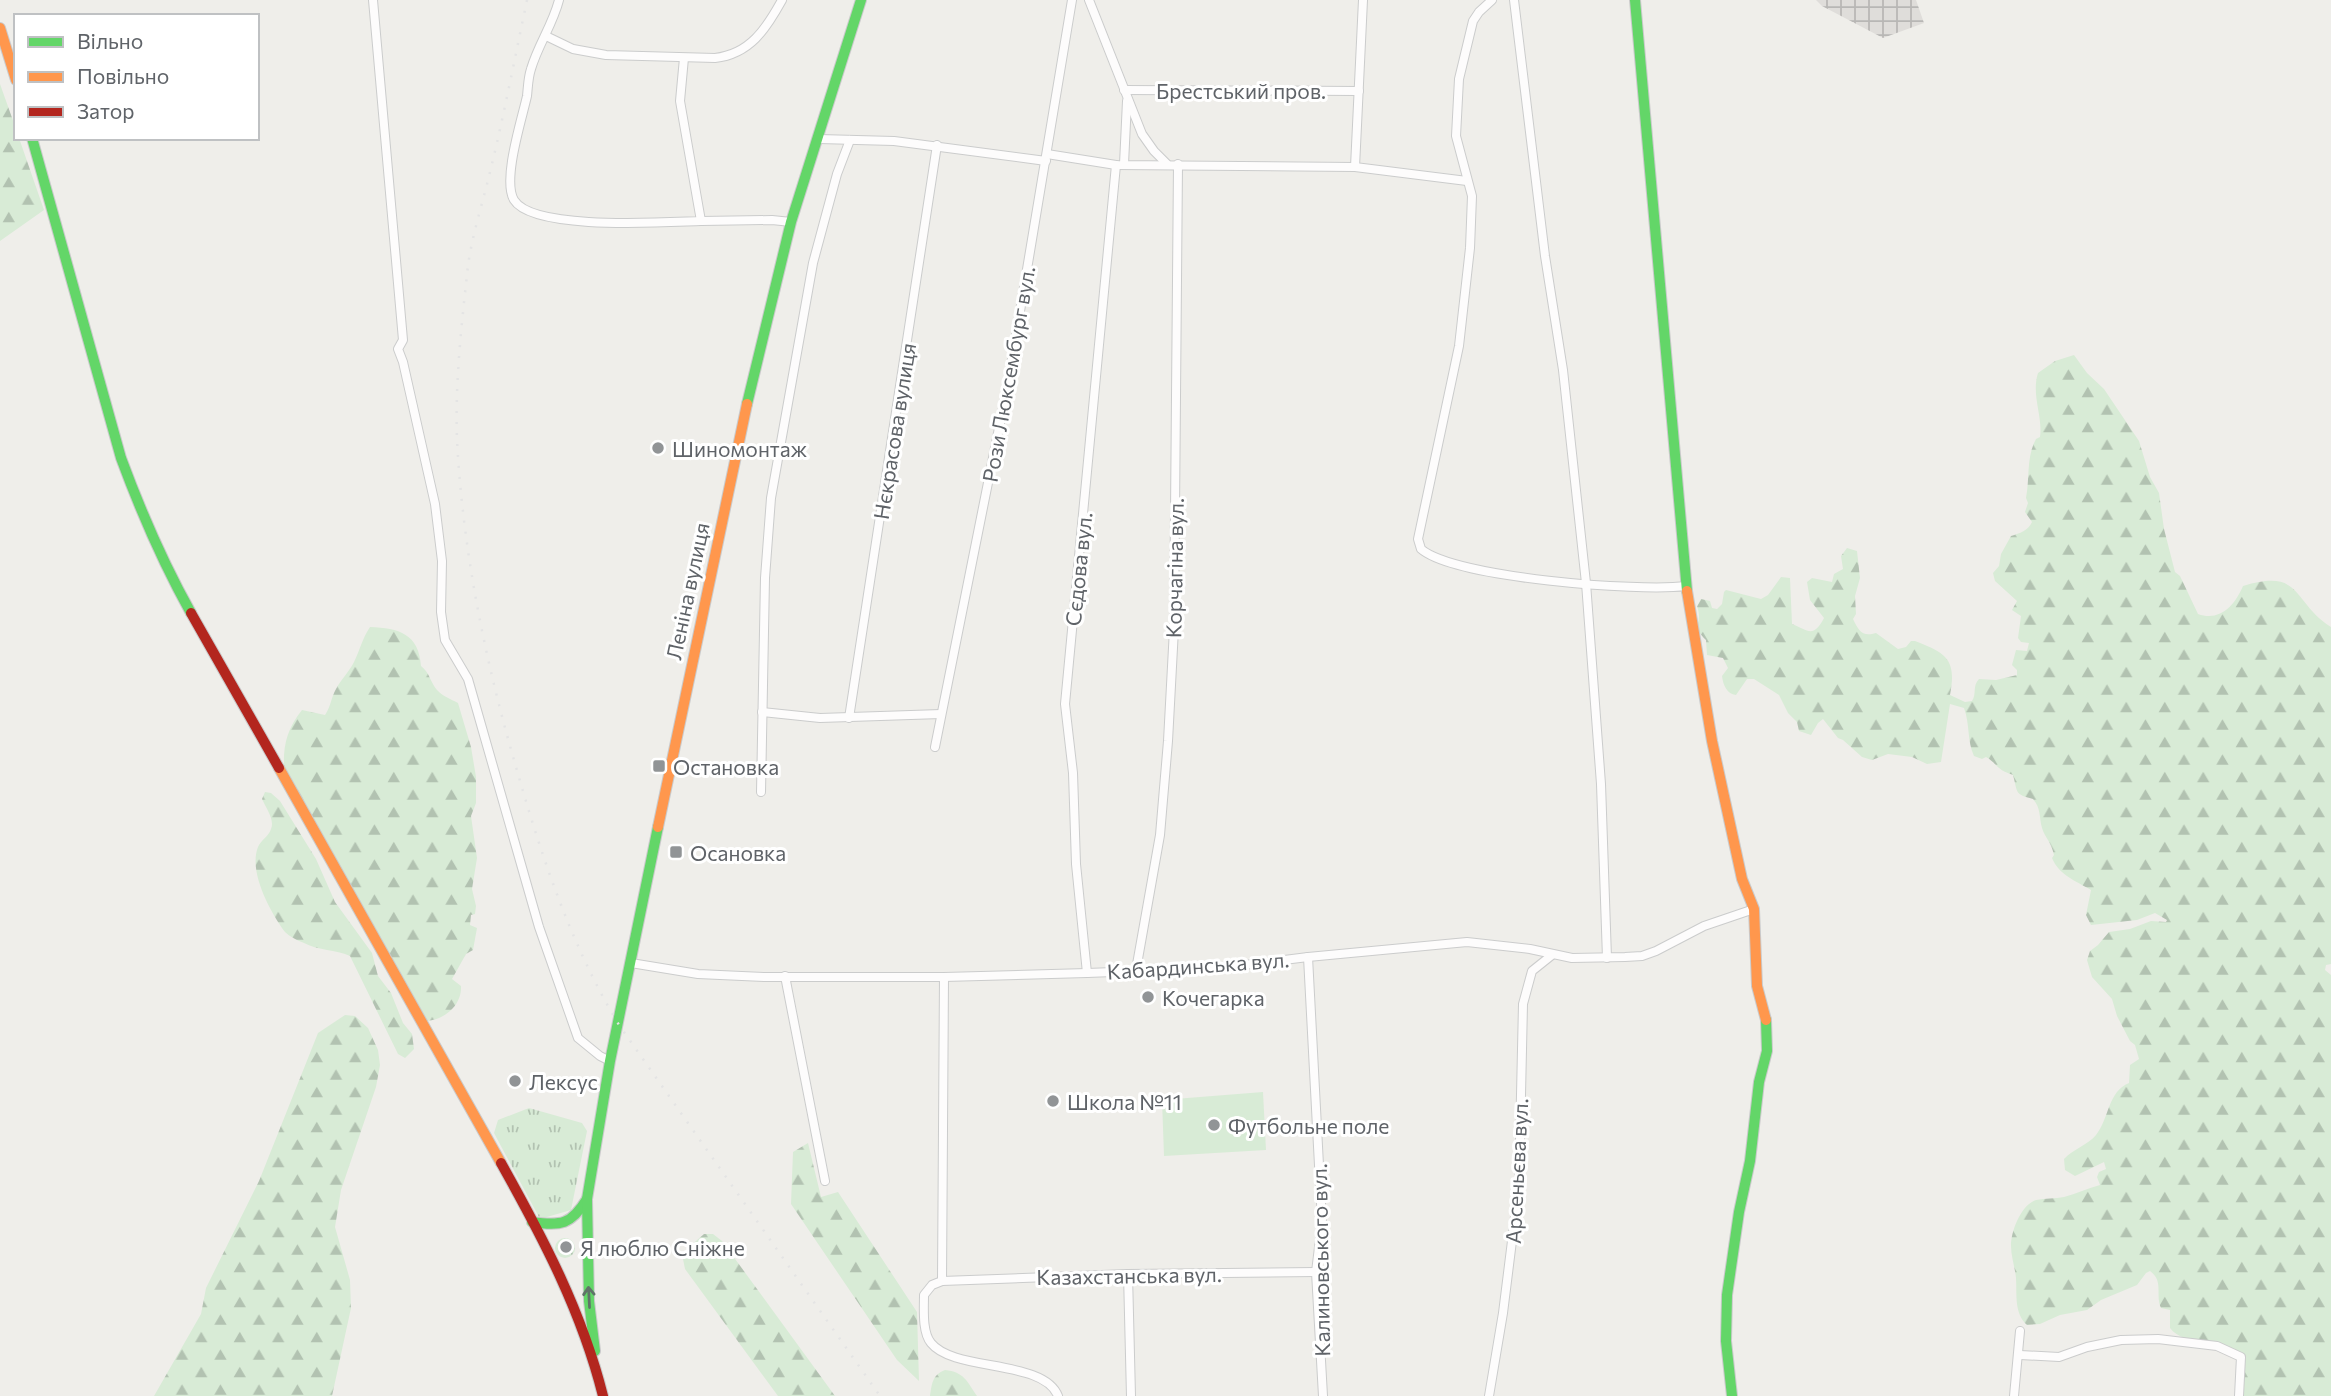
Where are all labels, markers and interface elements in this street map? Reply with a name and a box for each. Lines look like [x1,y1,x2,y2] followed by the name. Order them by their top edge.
[14,14,259,140] legend
[77,28,143,53] text: Вільно
[77,63,169,88] text: Повільно
[1156,78,1326,103] street label: Брестський пров.
[77,98,134,123] text: Затор
[977,264,1039,484] street label: Рози Люксембург вул.
[868,341,920,521] street label: Нєкрасова вулиця
[672,436,808,461] place label: Шиномонтаж
[650,440,666,456] marker: Шиномонтаж
[1160,498,1188,638] street label: Корчагіна вул.
[1060,511,1096,627] street label: Сєдова вул.
[660,520,714,662] street label: Леніна вулиця
[673,754,779,779] place label: Остановка
[651,758,667,774] marker: Остановка
[690,840,786,865] place label: Осановка
[668,844,684,860] marker: Осановка
[1106,946,1290,984] street label: Кабардинська вул.
[1162,985,1265,1010] place label: Кочегарка
[1140,989,1156,1005] marker: Кочегарка
[529,1069,598,1094] place label: Лексус
[507,1073,523,1089] marker: Лексус
[1067,1089,1182,1114] place label: Школа №11
[1045,1093,1061,1109] marker: Школа №11
[1500,1098,1532,1244] street label: Арсеньєва вул.
[1228,1113,1389,1138] place label: Футбольне поле
[1206,1117,1222,1133] marker: Футбольне поле
[1306,1163,1334,1357] street label: Калиновського вул.
[580,1235,745,1260] place label: Я люблю Сніжне
[558,1239,574,1255] marker: Я люблю Сніжне
[1036,1261,1222,1289] street label: Казахстанська вул.
[582,1286,595,1309] one-way arrow

